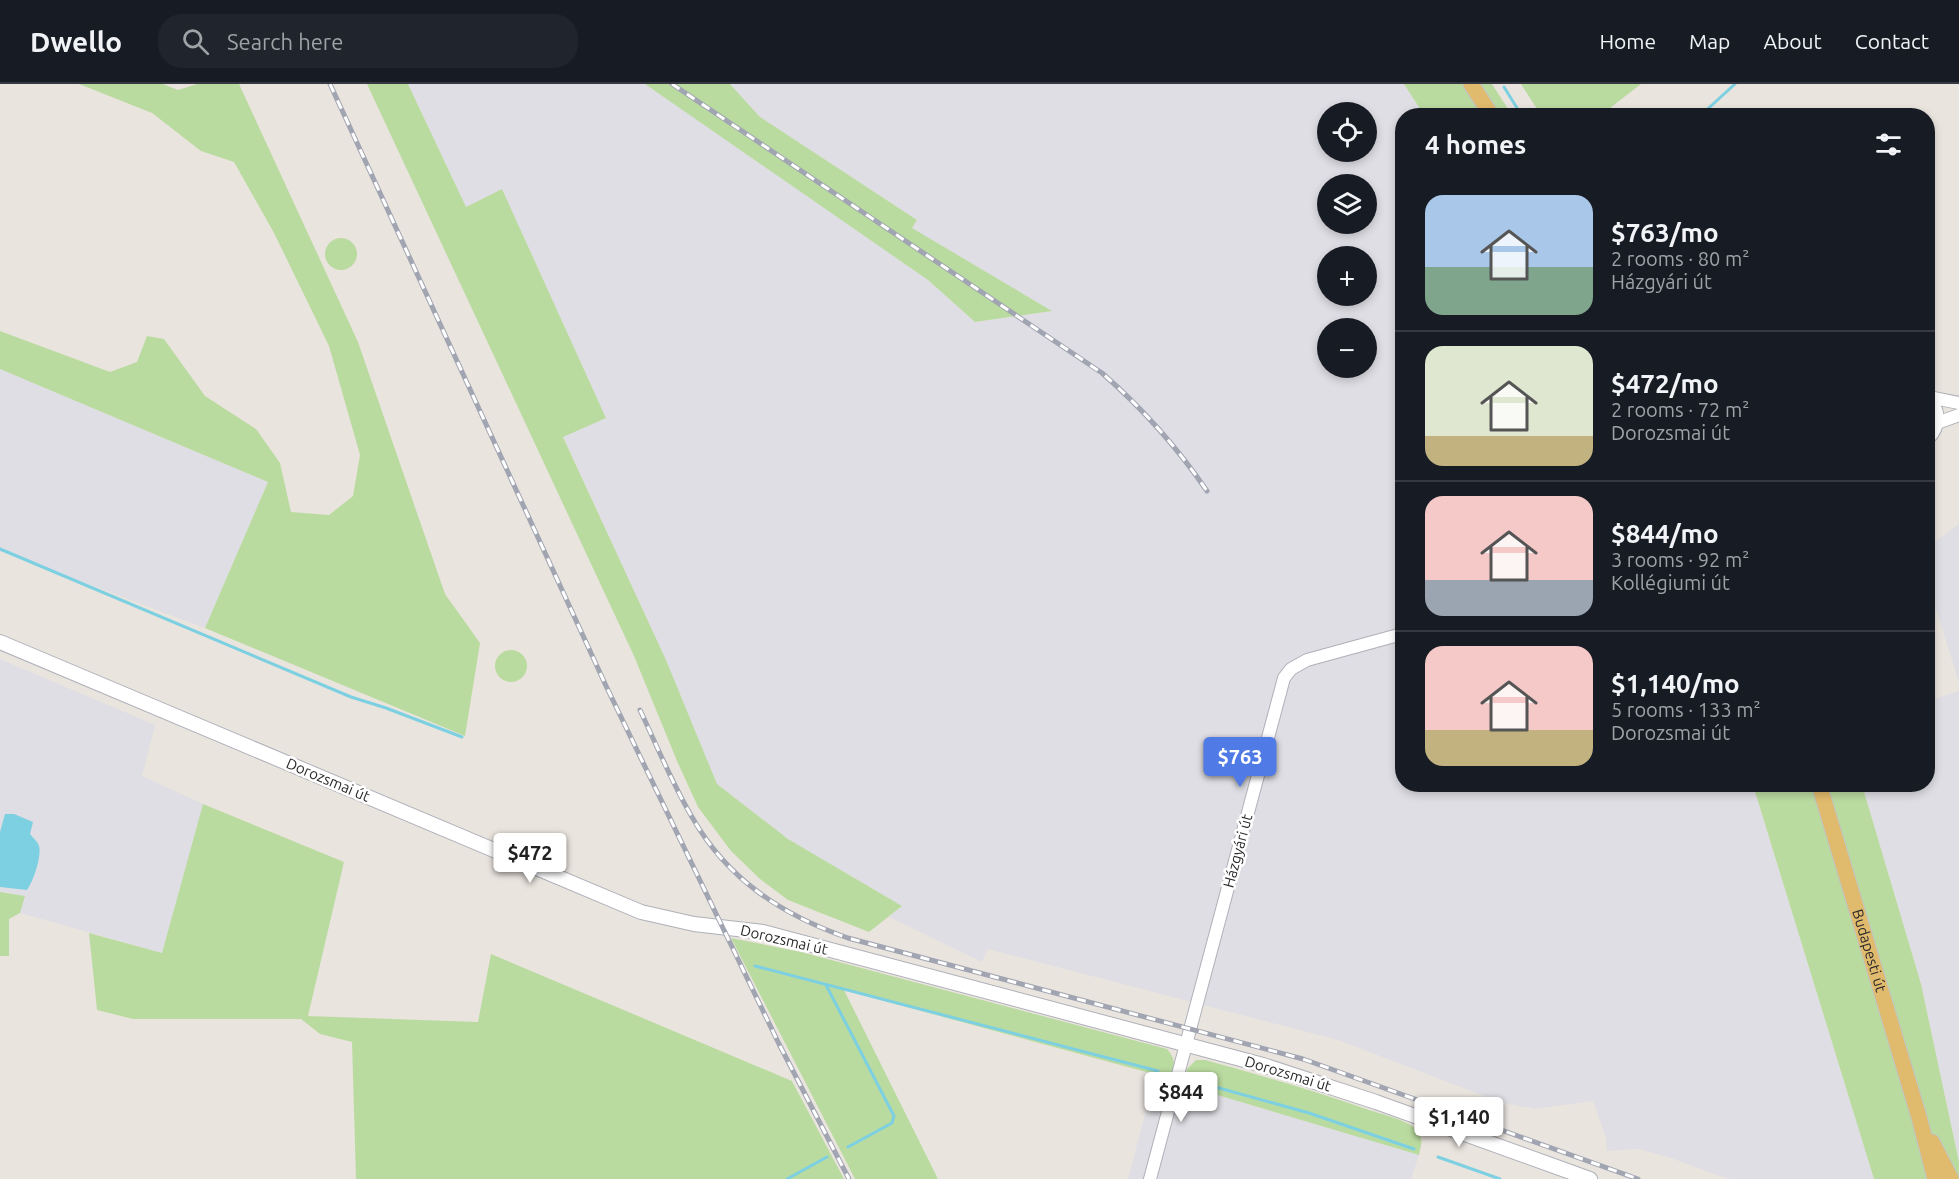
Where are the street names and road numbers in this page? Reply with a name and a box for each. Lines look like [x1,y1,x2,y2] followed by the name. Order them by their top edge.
[284,754,373,805] street label: Dorozsmai út
[1220,812,1256,890] street label: Házgyári út
[1849,907,1890,994] street label: Budapesti út
[739,921,830,958] street label: Dorozsmai út
[1243,1052,1333,1095] street label: Dorozsmai út

